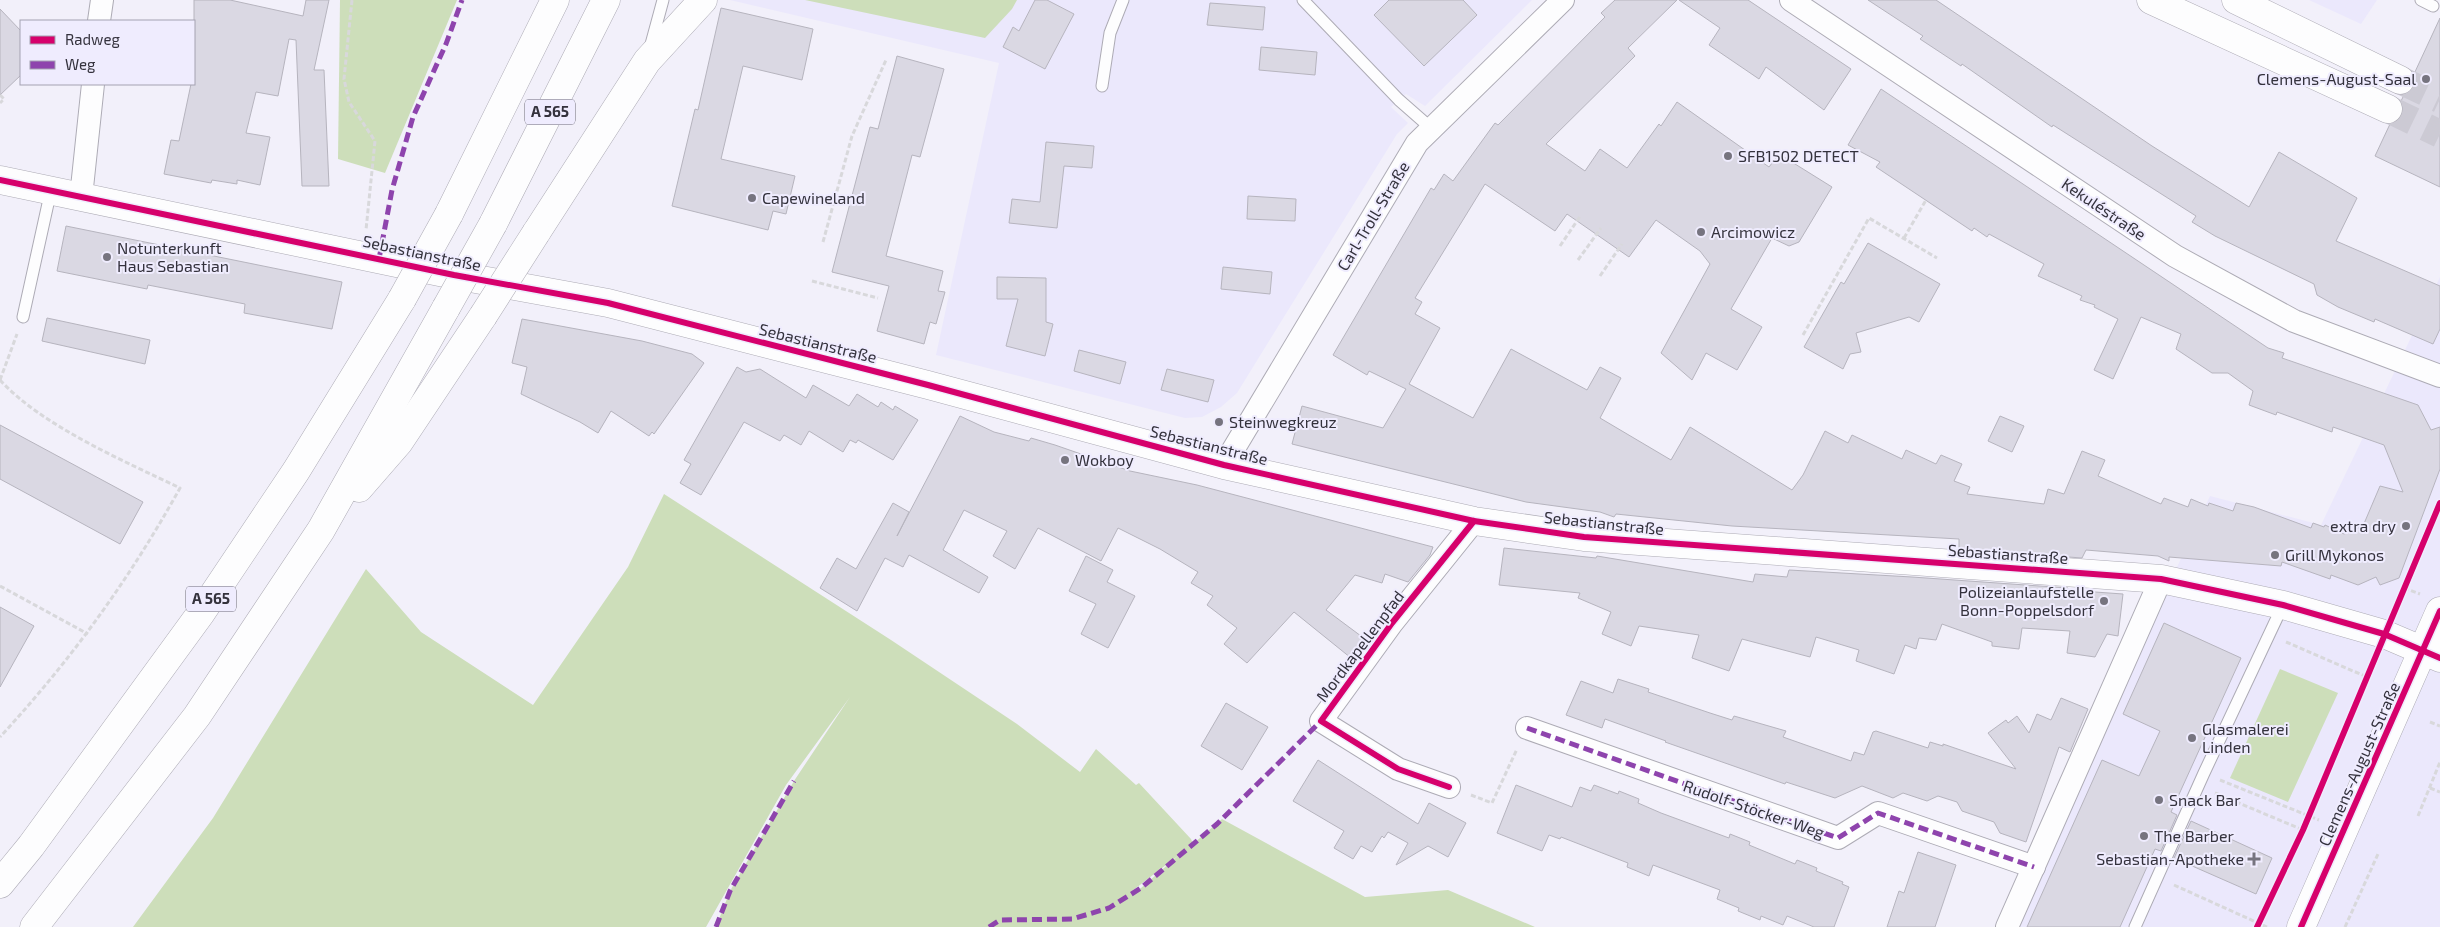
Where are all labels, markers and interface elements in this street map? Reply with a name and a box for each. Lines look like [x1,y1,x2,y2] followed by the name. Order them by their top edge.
[20,20,195,85] legend
[65,30,120,48] text: Radweg
[65,55,96,73] text: Weg
[2257,69,2416,88] place label: Clemens-August-Saal
[2420,73,2432,85] marker: Clemens-August-Saal
[525,100,575,124] road number: A 565
[1738,146,1859,165] place label: SFB1502 DETECT
[1722,150,1734,162] marker: SFB1502 DETECT
[1333,158,1413,274] street label: Carl-Troll-Straße
[2059,174,2150,244] street label: Kekuléstraße
[762,188,865,207] place label: Capewineland
[746,192,758,204] marker: Capewineland
[1711,222,1795,241] place label: Arcimowicz
[1695,226,1707,238] marker: Arcimowicz
[361,231,483,274] street label: Sebastianstraße
[117,238,229,275] place label: Notunterkunft Haus Sebastian
[101,251,113,263] marker: Notunterkunft Haus Sebastian
[757,319,879,366] street label: Sebastianstraße
[1229,412,1337,431] place label: Steinwegkreuz
[1213,416,1225,428] marker: Steinwegkreuz
[1148,421,1270,468] street label: Sebastianstraße
[1075,450,1134,469] place label: Wokboy
[1059,454,1071,466] marker: Wokboy
[1543,507,1665,538] street label: Sebastianstraße
[2330,516,2397,535] place label: extra dry
[2400,520,2412,532] marker: extra dry
[1947,540,2069,567] street label: Sebastianstraße
[2285,545,2384,564] place label: Grill Mykonos
[2269,549,2281,561] marker: Grill Mykonos
[1958,582,2095,619] place label: Polizeianlaufstelle Bonn-Poppelsdorf
[186,586,236,612] road number: A 565
[1312,586,1408,705] street label: Mordkapellenpfad
[2098,595,2110,607] marker: Polizeianlaufstelle Bonn-Poppelsdorf
[2314,679,2403,849] street label: Clemens-August-Straße
[2202,719,2289,756] place label: Glasmalerei Linden
[2186,732,2198,744] marker: Glasmalerei Linden
[1681,775,1827,842] street label: Rudolf-Stöcker-Weg
[2169,790,2241,809] place label: Snack Bar
[2153,794,2165,806] marker: Snack Bar
[2154,826,2235,845] place label: The Barber
[2138,830,2150,842] marker: The Barber
[2096,849,2244,868] place label: Sebastian-Apotheke
[2248,853,2260,865] marker: Sebastian-Apotheke

